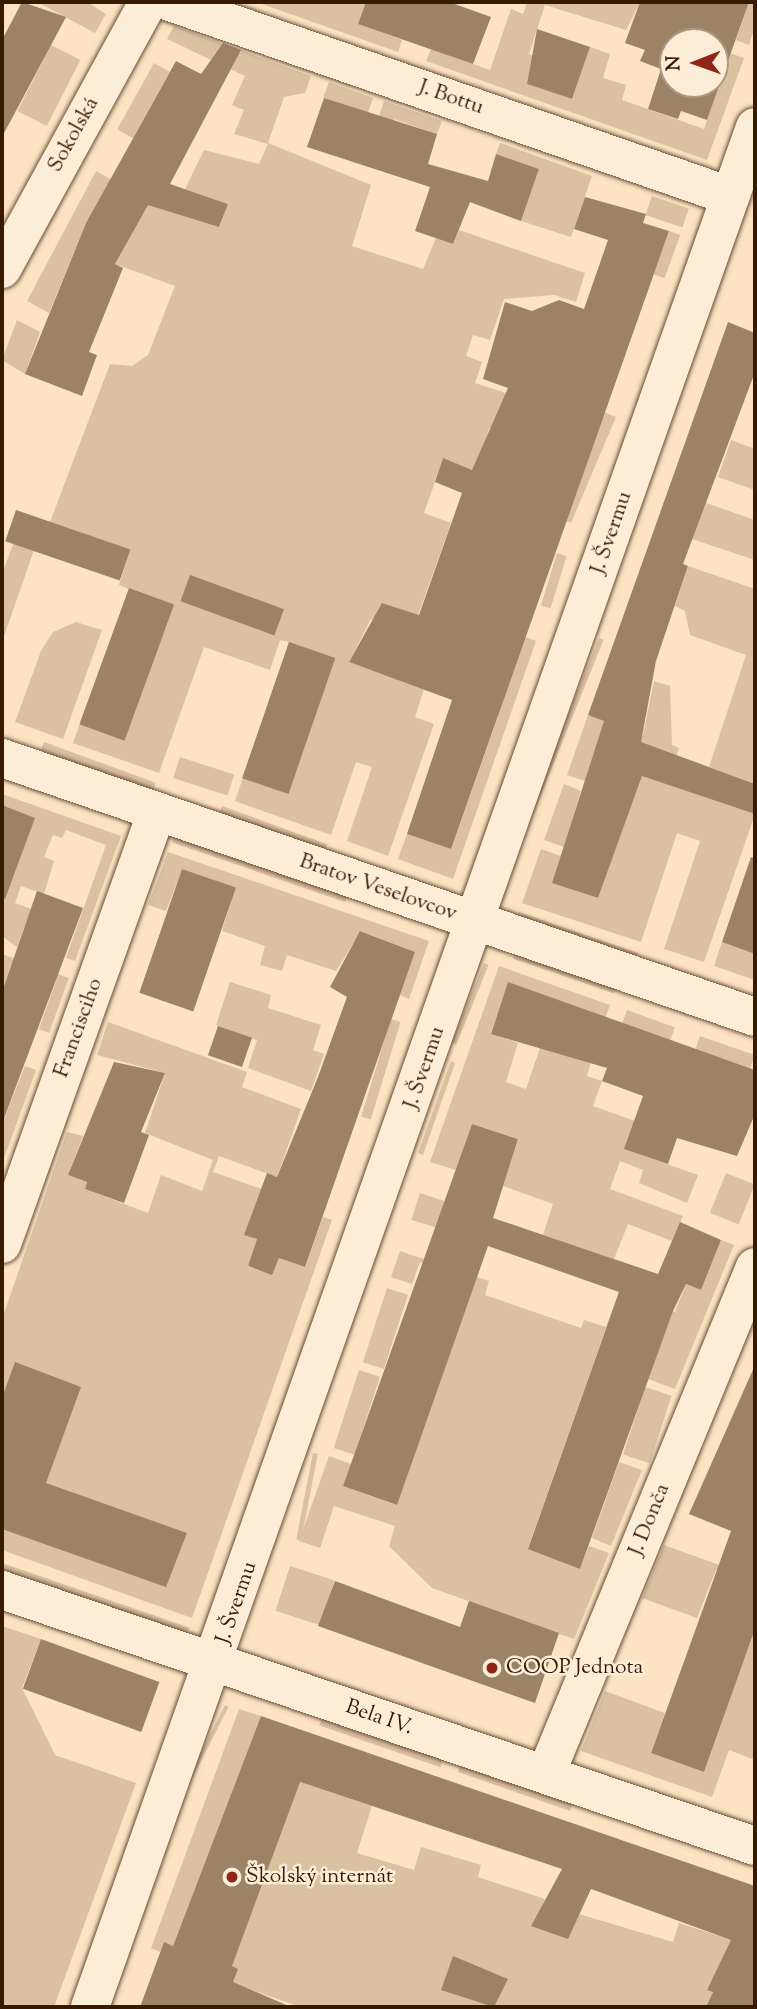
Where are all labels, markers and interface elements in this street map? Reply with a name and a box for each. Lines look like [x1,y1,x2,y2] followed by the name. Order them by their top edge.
[659,28,729,98] north arrow
[661,56,688,71] text: N
[415,75,487,121] street label: J. Bottu
[43,93,105,177] street label: Sokolská
[586,488,638,578] street label: J. Švermu
[296,849,460,927] street label: Bratov Veselovcov
[49,975,109,1081] street label: Francisciho
[399,1023,451,1113] street label: J. Švermu
[624,1480,676,1560] street label: J. Donča
[211,1558,263,1648] street label: J. Švermu
[506,1655,643,1681] place label: COOP Jednota
[484,1660,500,1676] marker: COOP Jednota
[342,1695,416,1741] street label: Bela IV.
[246,1864,393,1890] place label: Školský internát
[224,1869,240,1885] marker: Školský internát

